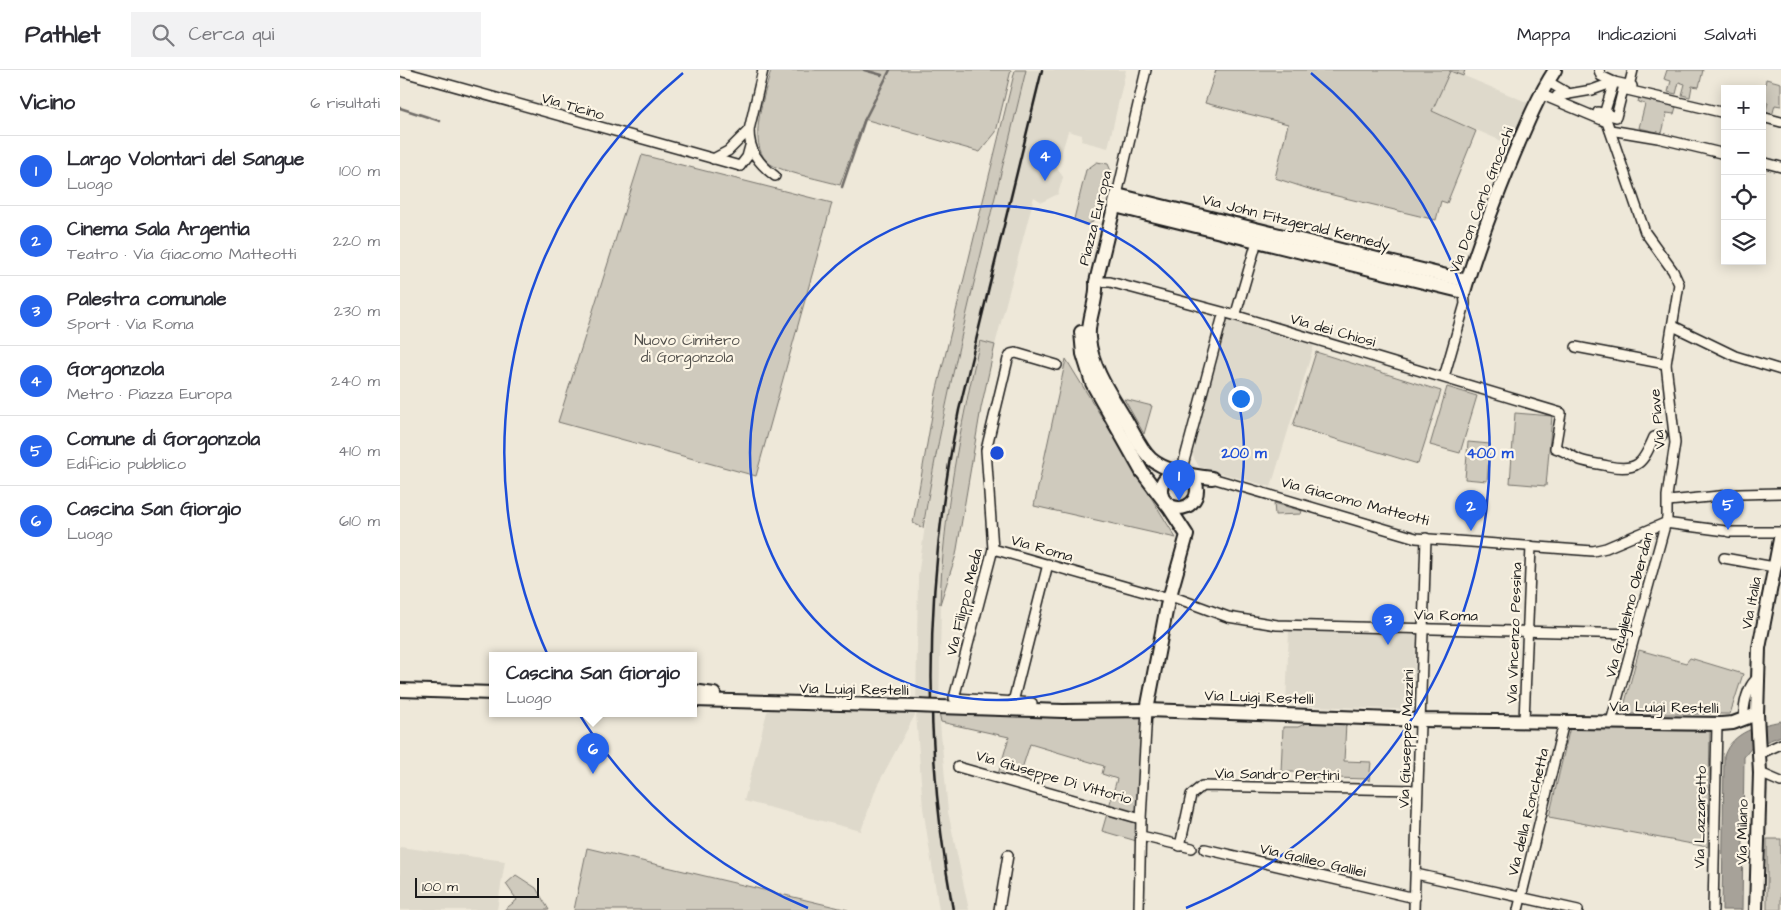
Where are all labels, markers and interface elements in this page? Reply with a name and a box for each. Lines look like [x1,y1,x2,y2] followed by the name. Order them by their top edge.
[131,12,481,57] search box
[25,18,101,52] text: Pathlet
[149,21,177,49] icon: search
[189,21,274,48] text: Cerca qui
[1517,22,1570,47] text: Mappa
[1598,22,1676,47] text: Indicazioni
[1704,22,1756,47] text: Salvati
[1721,85,1766,265] map controls
[1721,85,1766,130] button: +
[539,87,607,126] street label: Via Ticino
[20,88,75,117] text: Vicino
[310,92,380,114] text: 6 risultati
[1444,123,1519,276] street label: Via Don Carlo Gnocchi
[1721,130,1766,175] button: −
[1029,140,1061,181] pin: 4
[67,146,304,173] text: Largo Volontari del Sangue
[35,160,37,182] text: 1
[339,160,380,182] text: 100 m
[1074,168,1118,268] street label: Piazza Europa
[67,173,112,195] text: Luogo
[1721,175,1766,220] button: locate
[1200,189,1392,257] street label: Via John Fitzgerald Kennedy
[67,216,250,243] text: Cinema Sala Argentia
[1721,220,1766,265] button: layers
[31,230,41,252] text: 2
[333,230,380,252] text: 220 m
[67,243,296,265] text: Teatro · Via Giacomo Matteotti
[67,286,227,313] text: Palestra comunale
[32,300,40,322] text: 3
[334,300,380,322] text: 230 m
[1288,308,1379,353] street label: Via dei Chiosi
[67,313,194,335] text: Sport · Via Roma
[634,330,740,369] park label: Nuovo Cimitero di Gorgonzola
[67,356,164,383] text: Gorgonzola
[31,370,41,392] text: 4
[331,370,380,392] text: 240 m
[67,383,232,405] text: Metro · Piazza Europa
[1228,386,1254,412] your location
[1644,388,1671,450] street label: Via Piave
[67,426,260,453] text: Comune di Gorgonzola
[30,440,42,462] text: 5
[338,440,380,462] text: 410 m
[1220,443,1267,464] text: 200 m
[1467,443,1514,464] text: 400 m
[988,444,1006,462] centre of rings
[67,453,186,475] text: Edificio pubblico
[1163,460,1195,501] pin: 1
[1278,472,1432,532] street label: Via Giacomo Matteotti
[1712,489,1744,530] pin: 5
[1455,490,1487,531] pin: 2
[67,496,241,523] text: Cascina San Giorgio
[31,510,41,532] text: 6
[339,510,380,532] text: 610 m
[67,523,112,545] text: Luogo
[1008,530,1076,567] street label: Via Roma
[1600,530,1660,681] street label: Via Guglielmo Oberdan
[941,546,988,658] street label: Via Filippo Meda
[1502,562,1527,704] street label: Via Vincenzo Pessina
[1736,574,1767,631] street label: Via Italia
[1372,604,1404,645] pin: 3
[1414,604,1478,627] street label: Via Roma
[489,652,697,717] popup
[506,660,680,687] text: Cascina San Giorgio
[1394,668,1419,809] street label: Via Giuseppe Mazzini
[799,678,909,702] street label: Via Luigi Restelli
[1204,685,1315,711] street label: Via Luigi Restelli
[506,687,552,709] text: Luogo
[1609,696,1719,720] street label: Via Luigi Restelli
[577,733,609,774] pin: 6
[973,745,1135,810] street label: Via Giuseppe Di Vittorio
[1502,746,1555,878] street label: Via della Ronchetta
[1215,763,1340,786] street label: Via Sandro Pertini
[1689,765,1712,869] street label: Via Lazzaretto
[1731,798,1754,865] street label: Via Milano
[1258,838,1369,883] street label: Via Galileo Galilei
[415,875,539,898] scale bar
[422,877,458,897] text: 100 m

